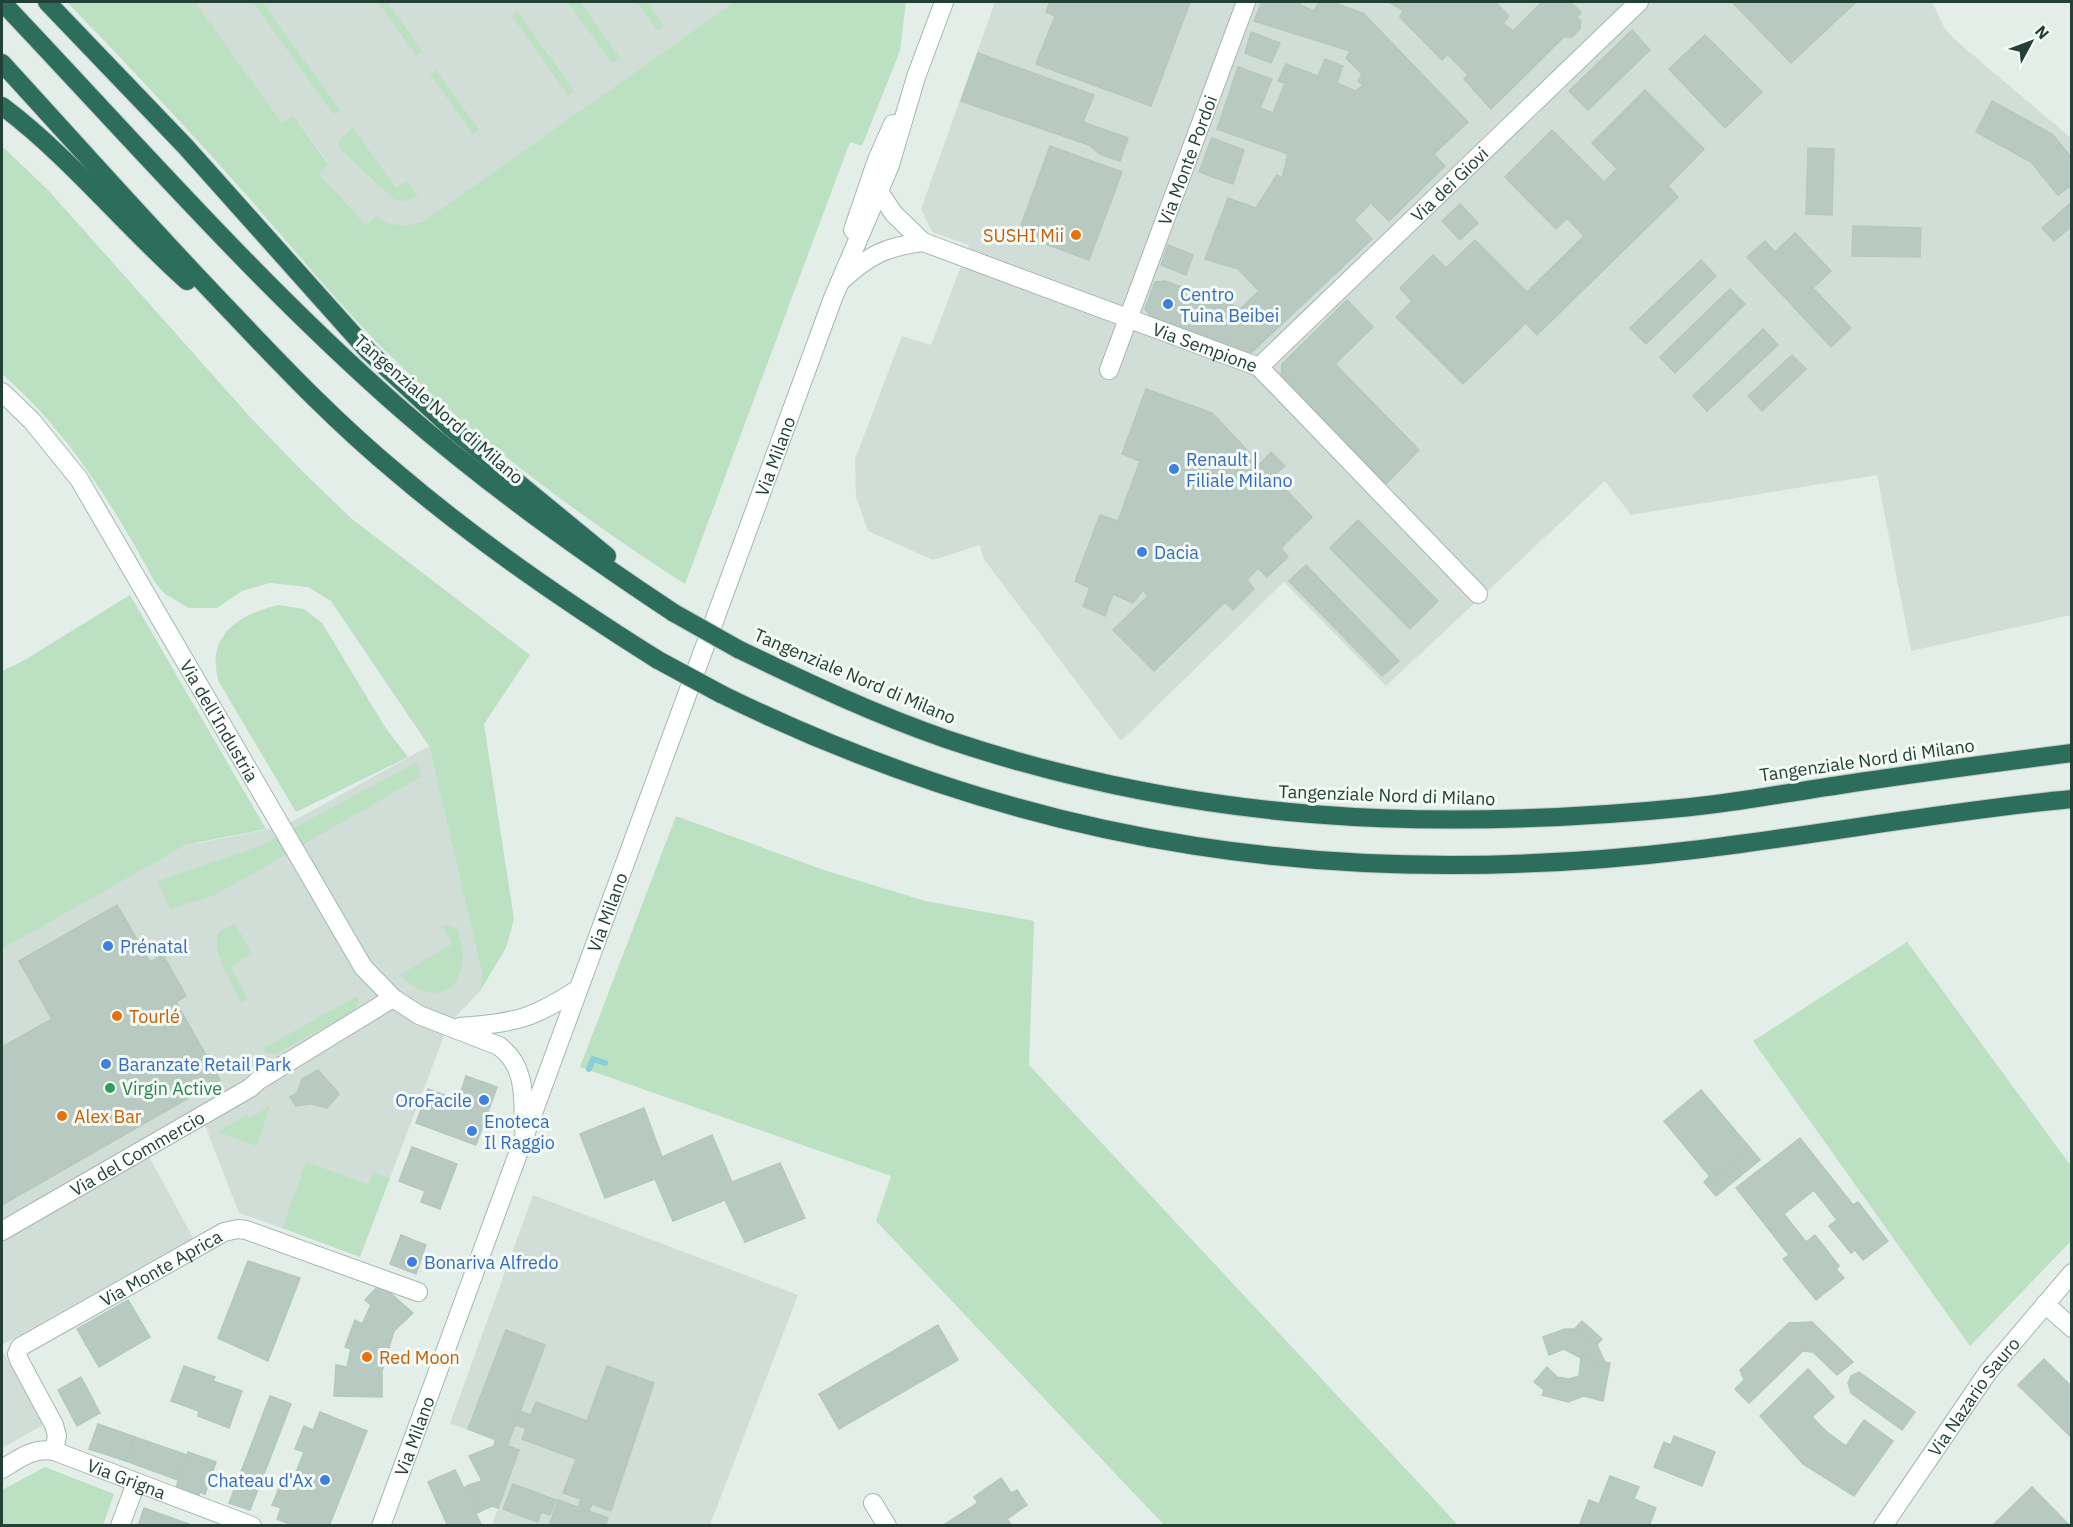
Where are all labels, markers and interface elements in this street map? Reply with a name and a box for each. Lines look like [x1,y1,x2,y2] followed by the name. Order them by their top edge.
[2001,12,2061,72] north arrow
[2031,21,2054,43] text: N
[1152,92,1222,228] street label: Via Monte Pordoi
[1406,142,1493,227] street label: Via dei Giovi
[983,224,1064,247] place label: SUSHI Mii
[1069,228,1083,242] marker: SUSHI Mii
[1180,283,1279,327] place label: Centro Tuina Beibei
[1161,297,1175,311] marker: Centro Tuina Beibei
[1149,317,1261,377] street label: Via Sempione
[350,329,528,489] street label: Tangenziale Nord di Milano
[750,413,800,499] street label: Via Milano
[1186,448,1293,492] place label: Renault | Filiale Milano
[1167,462,1181,476] marker: Renault | Filiale Milano
[1154,541,1199,564] place label: Dacia
[1135,545,1149,559] marker: Dacia
[751,623,959,729] street label: Tangenziale Nord di Milano
[175,655,264,786] street label: Via dell'Industria
[1758,734,1976,786] street label: Tangenziale Nord di Milano
[1278,780,1496,810] street label: Tangenziale Nord di Milano
[582,869,632,955] street label: Via Milano
[120,935,188,958] place label: Prénatal
[101,939,115,953] marker: Prénatal
[129,1005,180,1028] place label: Tourlé
[110,1009,124,1023] marker: Tourlé
[118,1053,292,1076] place label: Baranzate Retail Park
[99,1057,113,1071] marker: Baranzate Retail Park
[122,1077,222,1100] place label: Virgin Active
[103,1081,117,1095] marker: Virgin Active
[395,1089,472,1112] place label: OroFacile
[477,1093,491,1107] marker: OroFacile
[66,1105,209,1201] street label: Via del Commercio
[74,1105,142,1128] place label: Alex Bar
[55,1109,69,1123] marker: Alex Bar
[484,1110,555,1154] place label: Enoteca Il Raggio
[465,1124,479,1138] marker: Enoteca Il Raggio
[96,1224,226,1311] street label: Via Monte Aprica
[424,1251,559,1274] place label: Bonariva Alfredo
[405,1255,419,1269] marker: Bonariva Alfredo
[1922,1332,2024,1461] street label: Via Nazario Sauro
[379,1346,460,1369] place label: Red Moon
[360,1350,374,1364] marker: Red Moon
[389,1393,439,1479] street label: Via Milano
[84,1453,169,1504] street label: Via Grigna
[207,1469,313,1492] place label: Chateau d'Ax
[318,1473,332,1487] marker: Chateau d'Ax

